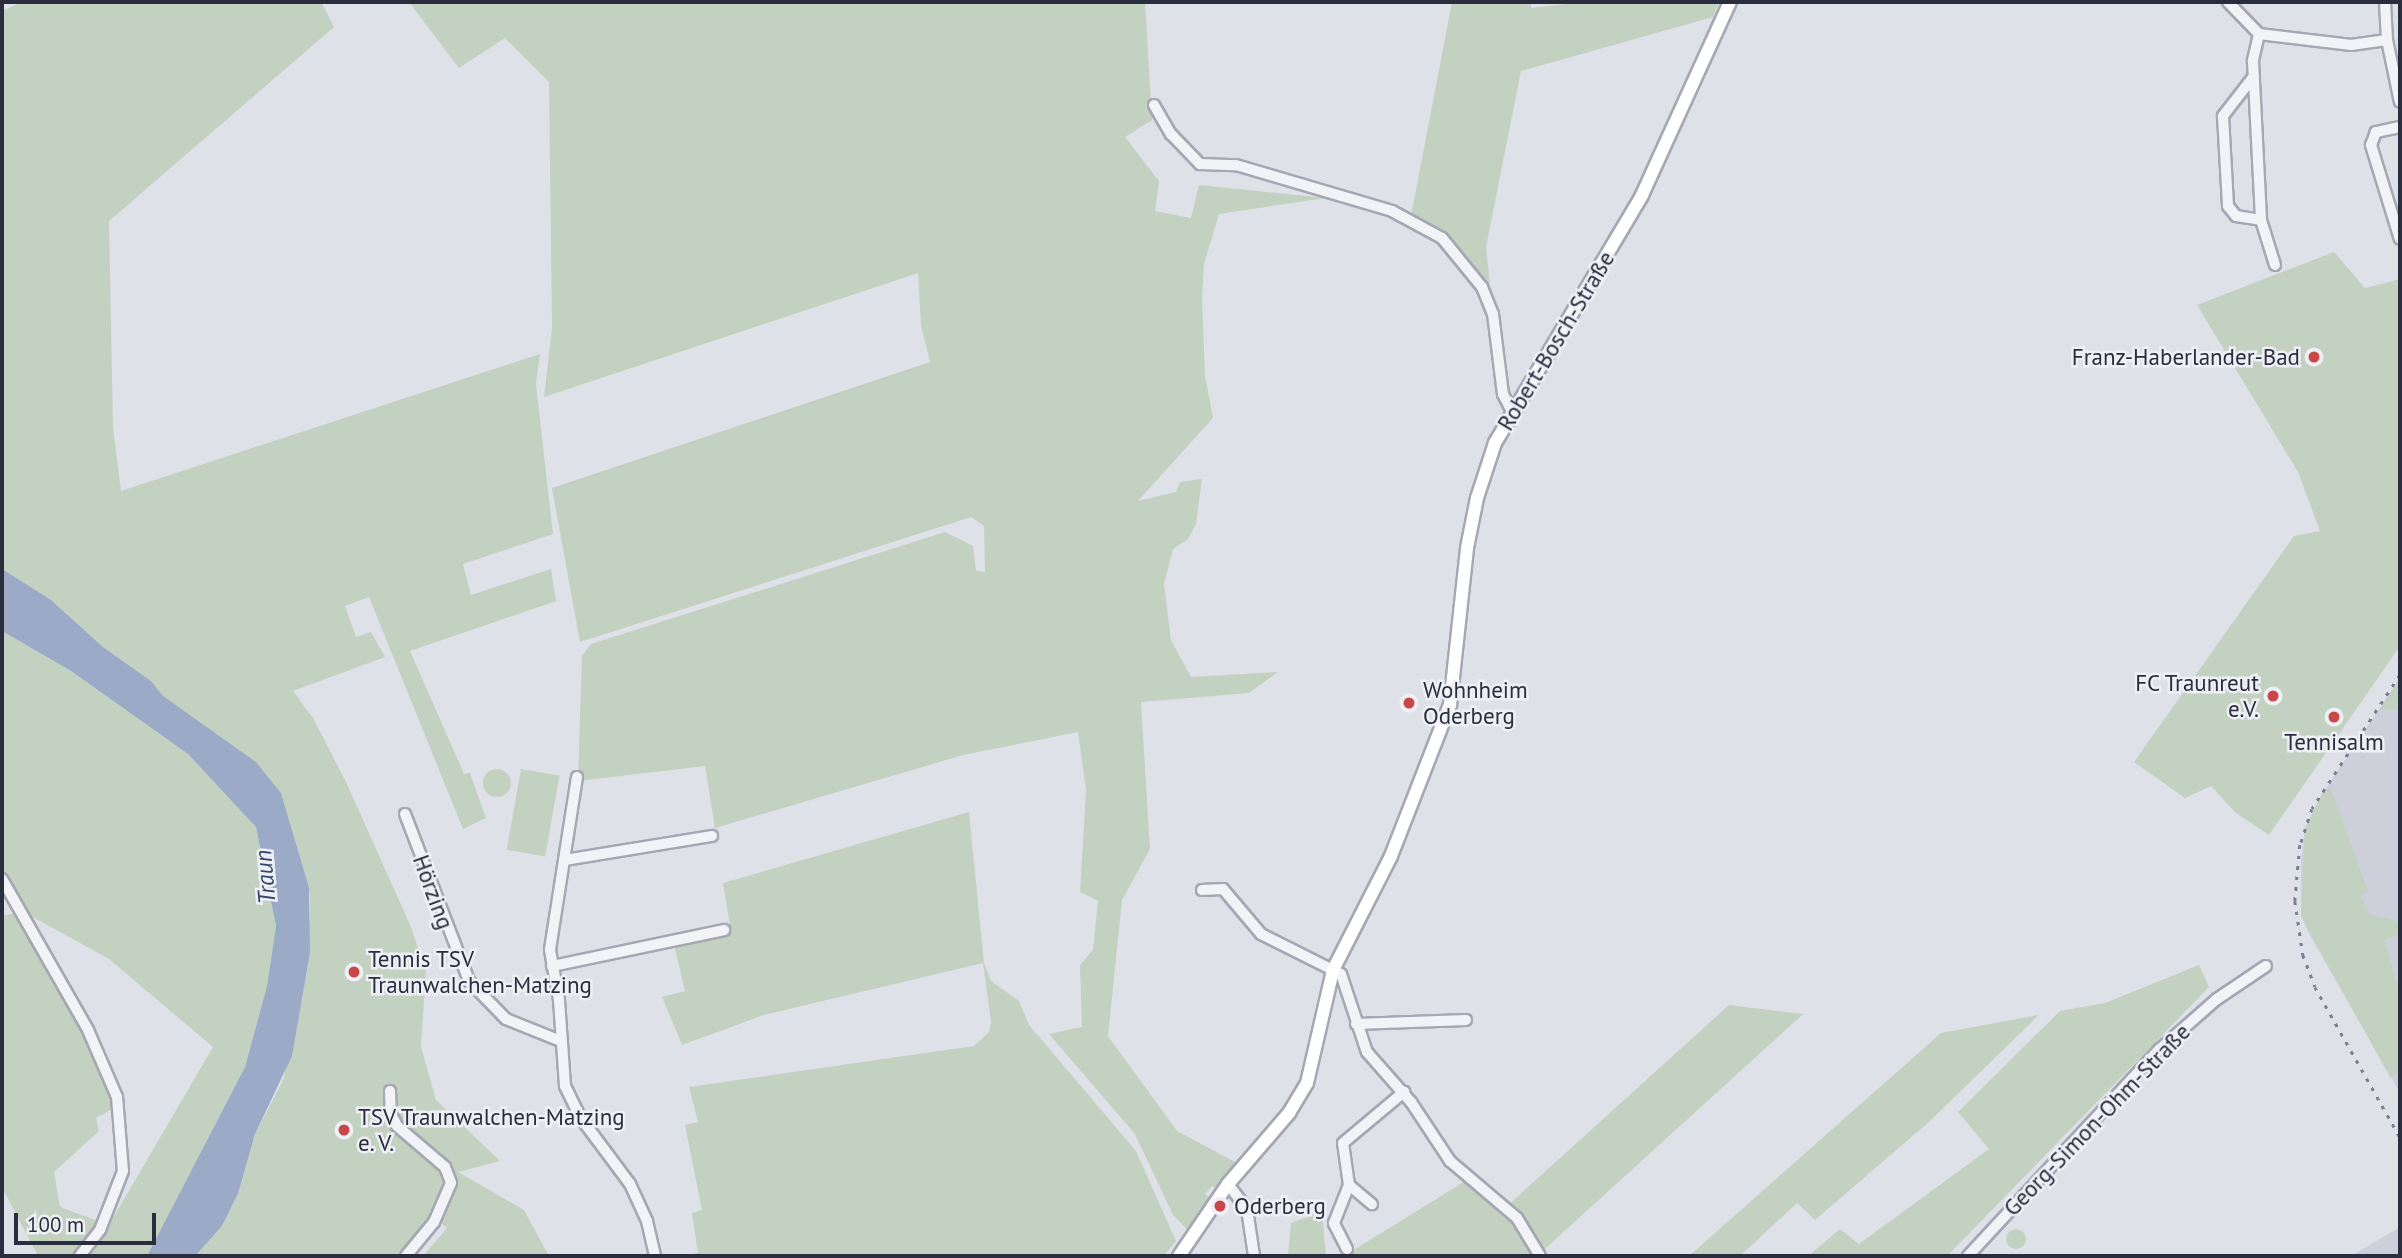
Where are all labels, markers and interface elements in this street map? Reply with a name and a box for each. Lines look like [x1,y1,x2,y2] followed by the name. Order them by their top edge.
[1492,246,1620,436] street label: Robert-Bosch-Straße
[2072,343,2300,371] place label: Franz-Haberlander-Bad
[2306,349,2322,365] marker: Franz-Haberlander-Bad
[2134,669,2259,723] place label: FC Traunreut e.V.
[1423,676,1528,730] place label: Wohnheim Oderberg
[2265,688,2281,704] marker: FC Traunreut e.V.
[1401,695,1417,711] marker: Wohnheim Oderberg
[2326,709,2342,725] marker: Tennisalm
[2284,728,2384,756] place label: Tennisalm
[248,849,282,905] water label: Traun
[407,851,459,933] street label: Hörzing
[368,945,592,999] place label: Tennis TSV Traunwalchen-Matzing
[346,964,362,980] marker: Tennis TSV Traunwalchen-Matzing
[1998,1018,2196,1222] street label: Georg-Simon-Ohm-Straße
[358,1103,626,1157] place label: TSV Traunwalchen-Matzing e. V.
[336,1122,352,1138] marker: TSV Traunwalchen-Matzing e. V.
[1234,1192,1326,1220] place label: Oderberg
[18,1198,159,1242] scale bar
[1212,1198,1228,1214] marker: Oderberg
[27,1211,84,1238] text: 100 m

